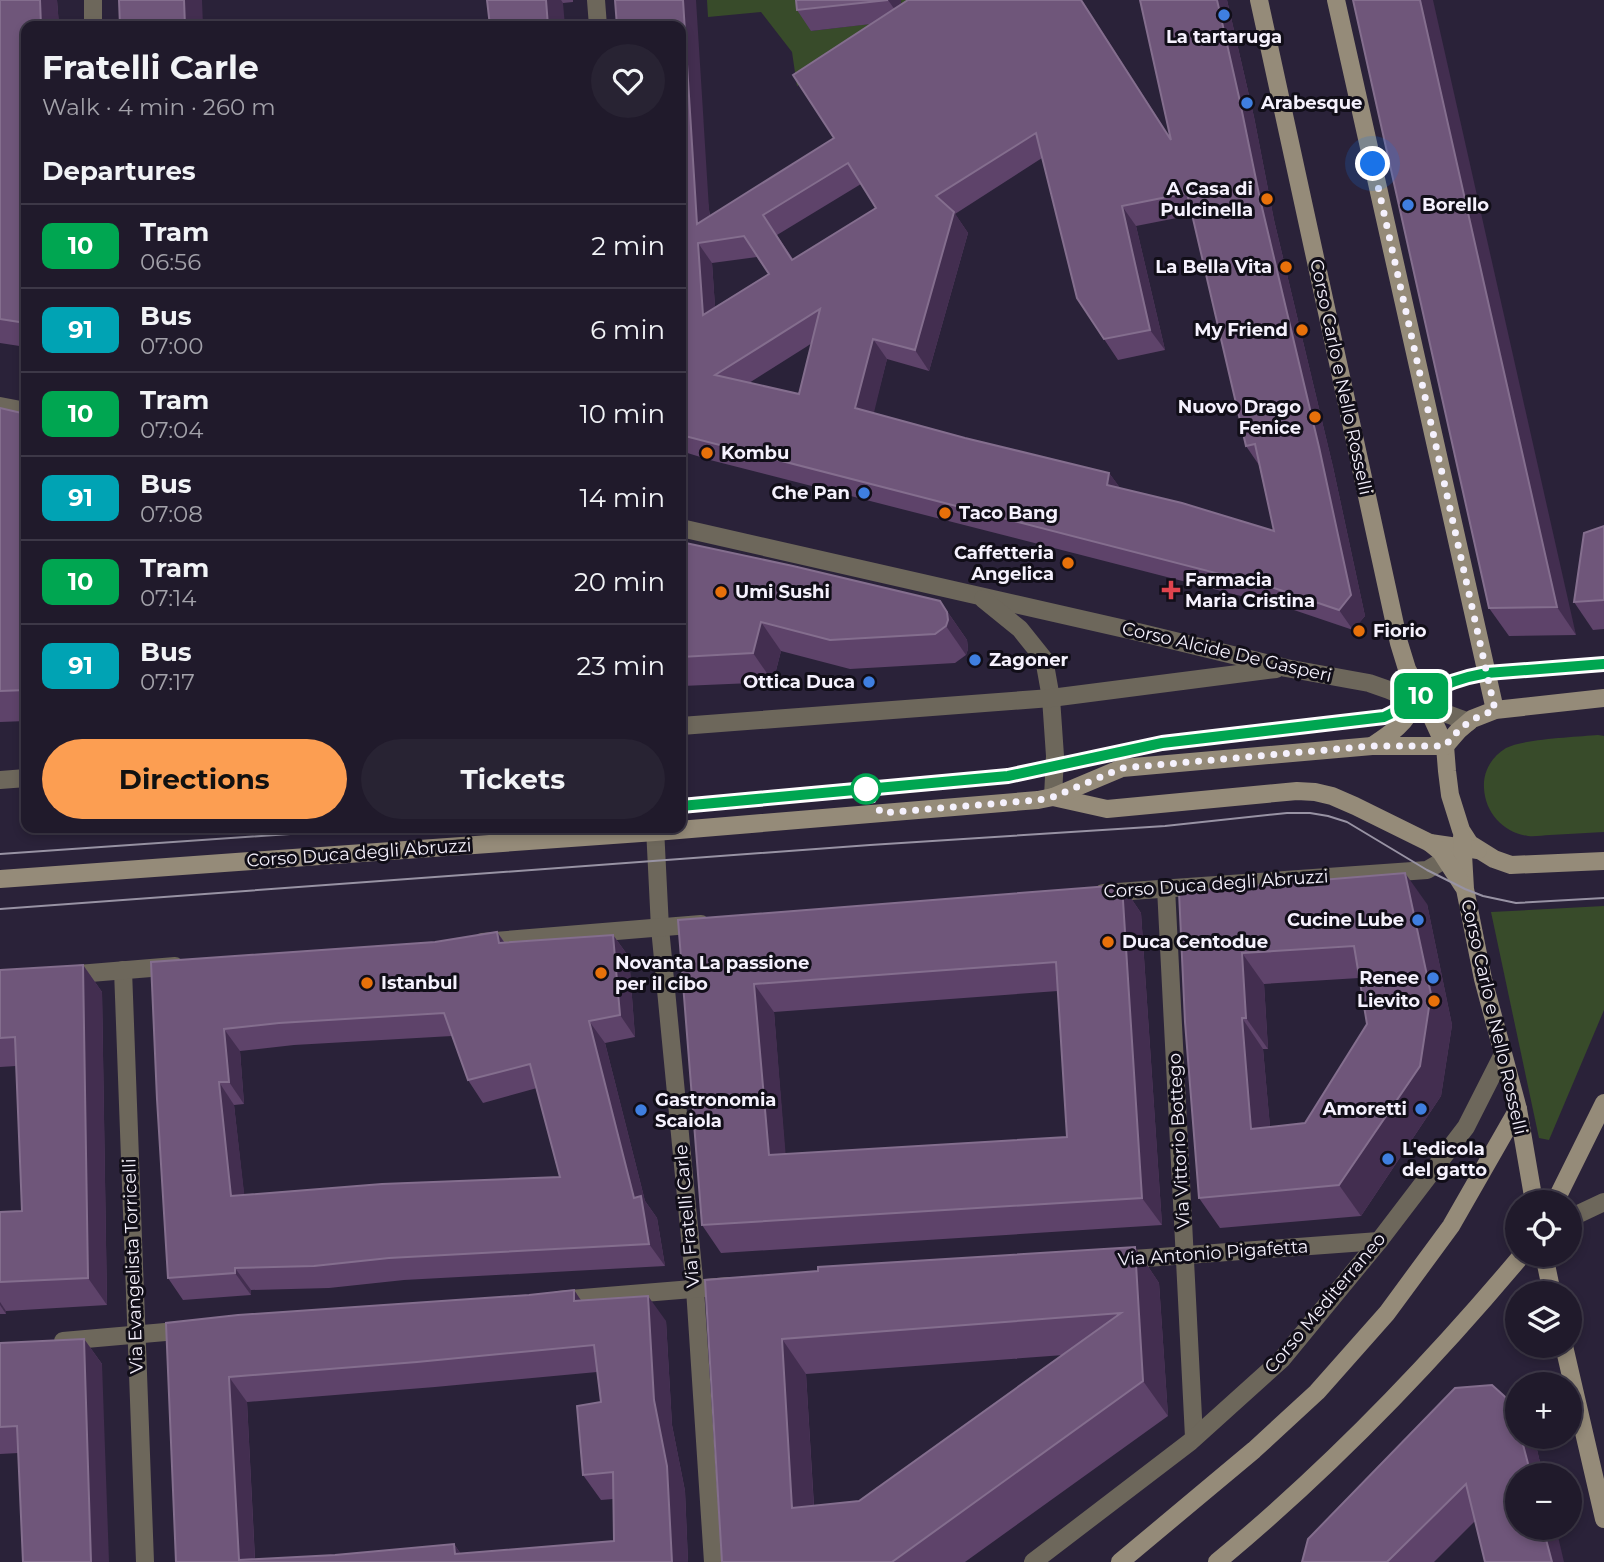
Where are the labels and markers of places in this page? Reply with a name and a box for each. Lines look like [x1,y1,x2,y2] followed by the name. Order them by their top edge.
[1216,7,1232,23] marker: La tartaruga
[1166,26,1282,48] place label: La tartaruga
[1260,92,1362,114] place label: Arabesque
[1239,95,1255,111] marker: Arabesque
[1160,178,1253,221] place label: A Casa di Pulcinella
[1259,191,1275,207] marker: A Casa di Pulcinella
[1422,194,1489,216] place label: Borello
[1400,197,1416,213] marker: Borello
[1155,256,1272,278] place label: La Bella Vita
[1278,259,1294,275] marker: La Bella Vita
[1194,319,1288,341] place label: My Friend
[1294,322,1310,338] marker: My Friend
[1178,396,1301,439] place label: Nuovo Drago Fenice
[1307,409,1323,425] marker: Nuovo Drago Fenice
[721,442,789,464] place label: Kombu
[699,445,715,461] marker: Kombu
[772,482,850,504] place label: Che Pan
[856,485,872,501] marker: Che Pan
[959,502,1058,524] place label: Taco Bang
[937,505,953,521] marker: Taco Bang
[954,542,1054,585] place label: Caffetteria Angelica
[1060,555,1076,571] marker: Caffetteria Angelica
[1185,569,1315,612] place label: Farmacia Maria Cristina
[735,581,830,603] place label: Umi Sushi
[1163,582,1179,598] marker: Farmacia Maria Cristina
[713,584,729,600] marker: Umi Sushi
[1373,620,1427,642] place label: Fiorio
[1351,623,1367,639] marker: Fiorio
[989,649,1069,671] place label: Zagoner
[967,652,983,668] marker: Zagoner
[743,671,855,693] place label: Ottica Duca
[861,674,877,690] marker: Ottica Duca
[851,774,881,804] unlabelled marker
[1287,909,1404,931] place label: Cucine Lube
[1410,912,1426,928] marker: Cucine Lube
[1122,931,1268,953] place label: Duca Centodue
[1100,934,1116,950] marker: Duca Centodue
[615,952,809,995] place label: Novanta La passione per il cibo
[593,965,609,981] marker: Novanta La passione per il cibo
[1359,967,1419,989] place label: Renee
[1425,970,1441,986] marker: Renee
[381,972,458,994] place label: Istanbul
[359,975,375,991] marker: Istanbul
[1357,990,1420,1012] place label: Lievito
[1426,993,1442,1009] marker: Lievito
[655,1089,776,1132] place label: Gastronomia Scaiola
[1322,1098,1407,1120] place label: Amoretti
[1413,1101,1429,1117] marker: Amoretti
[633,1102,649,1118] marker: Gastronomia Scaiola
[1402,1138,1487,1181] place label: L'edicola del gatto
[1380,1151,1396,1167] marker: L'edicola del gatto

